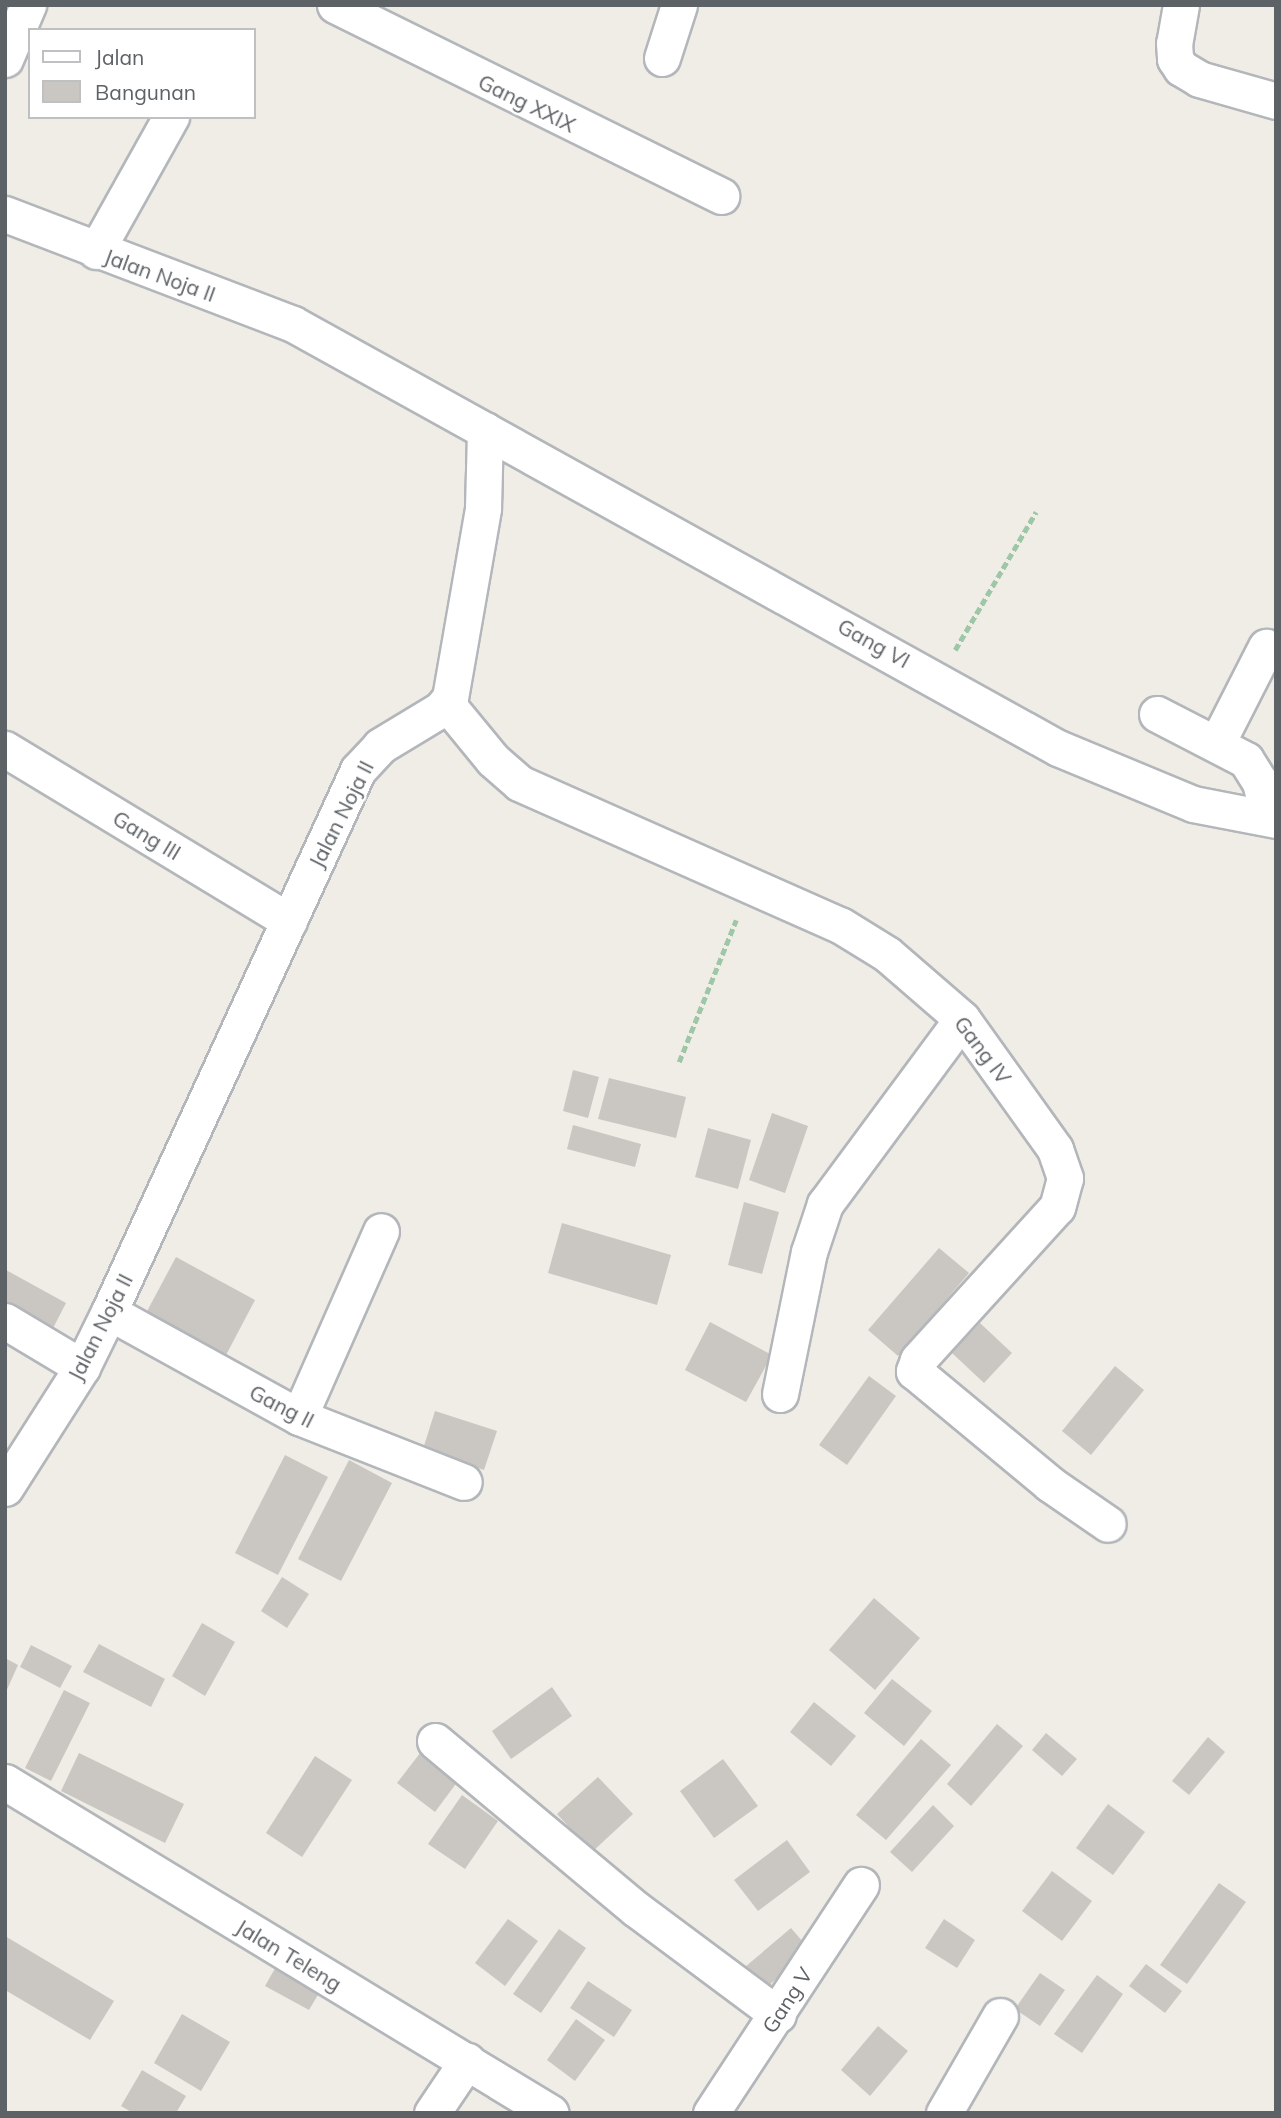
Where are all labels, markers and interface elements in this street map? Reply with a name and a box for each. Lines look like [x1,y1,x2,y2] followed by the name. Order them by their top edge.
[28,28,256,119] legend
[95,44,144,70] text: Jalan
[474,69,580,137] street label: Gang XXIX
[95,79,196,105] text: Bangunan
[101,243,219,307] street label: Jalan Noja II
[834,613,914,673] street label: Gang VI
[303,756,379,872] street label: Jalan Noja II
[108,805,186,865] street label: Gang III
[949,1011,1017,1089] street label: Gang IV
[62,1269,138,1385] street label: Jalan Noja II
[245,1379,319,1433] street label: Gang II
[232,1914,346,1996] street label: Jalan Teleng
[757,1963,817,2037] street label: Gang V

